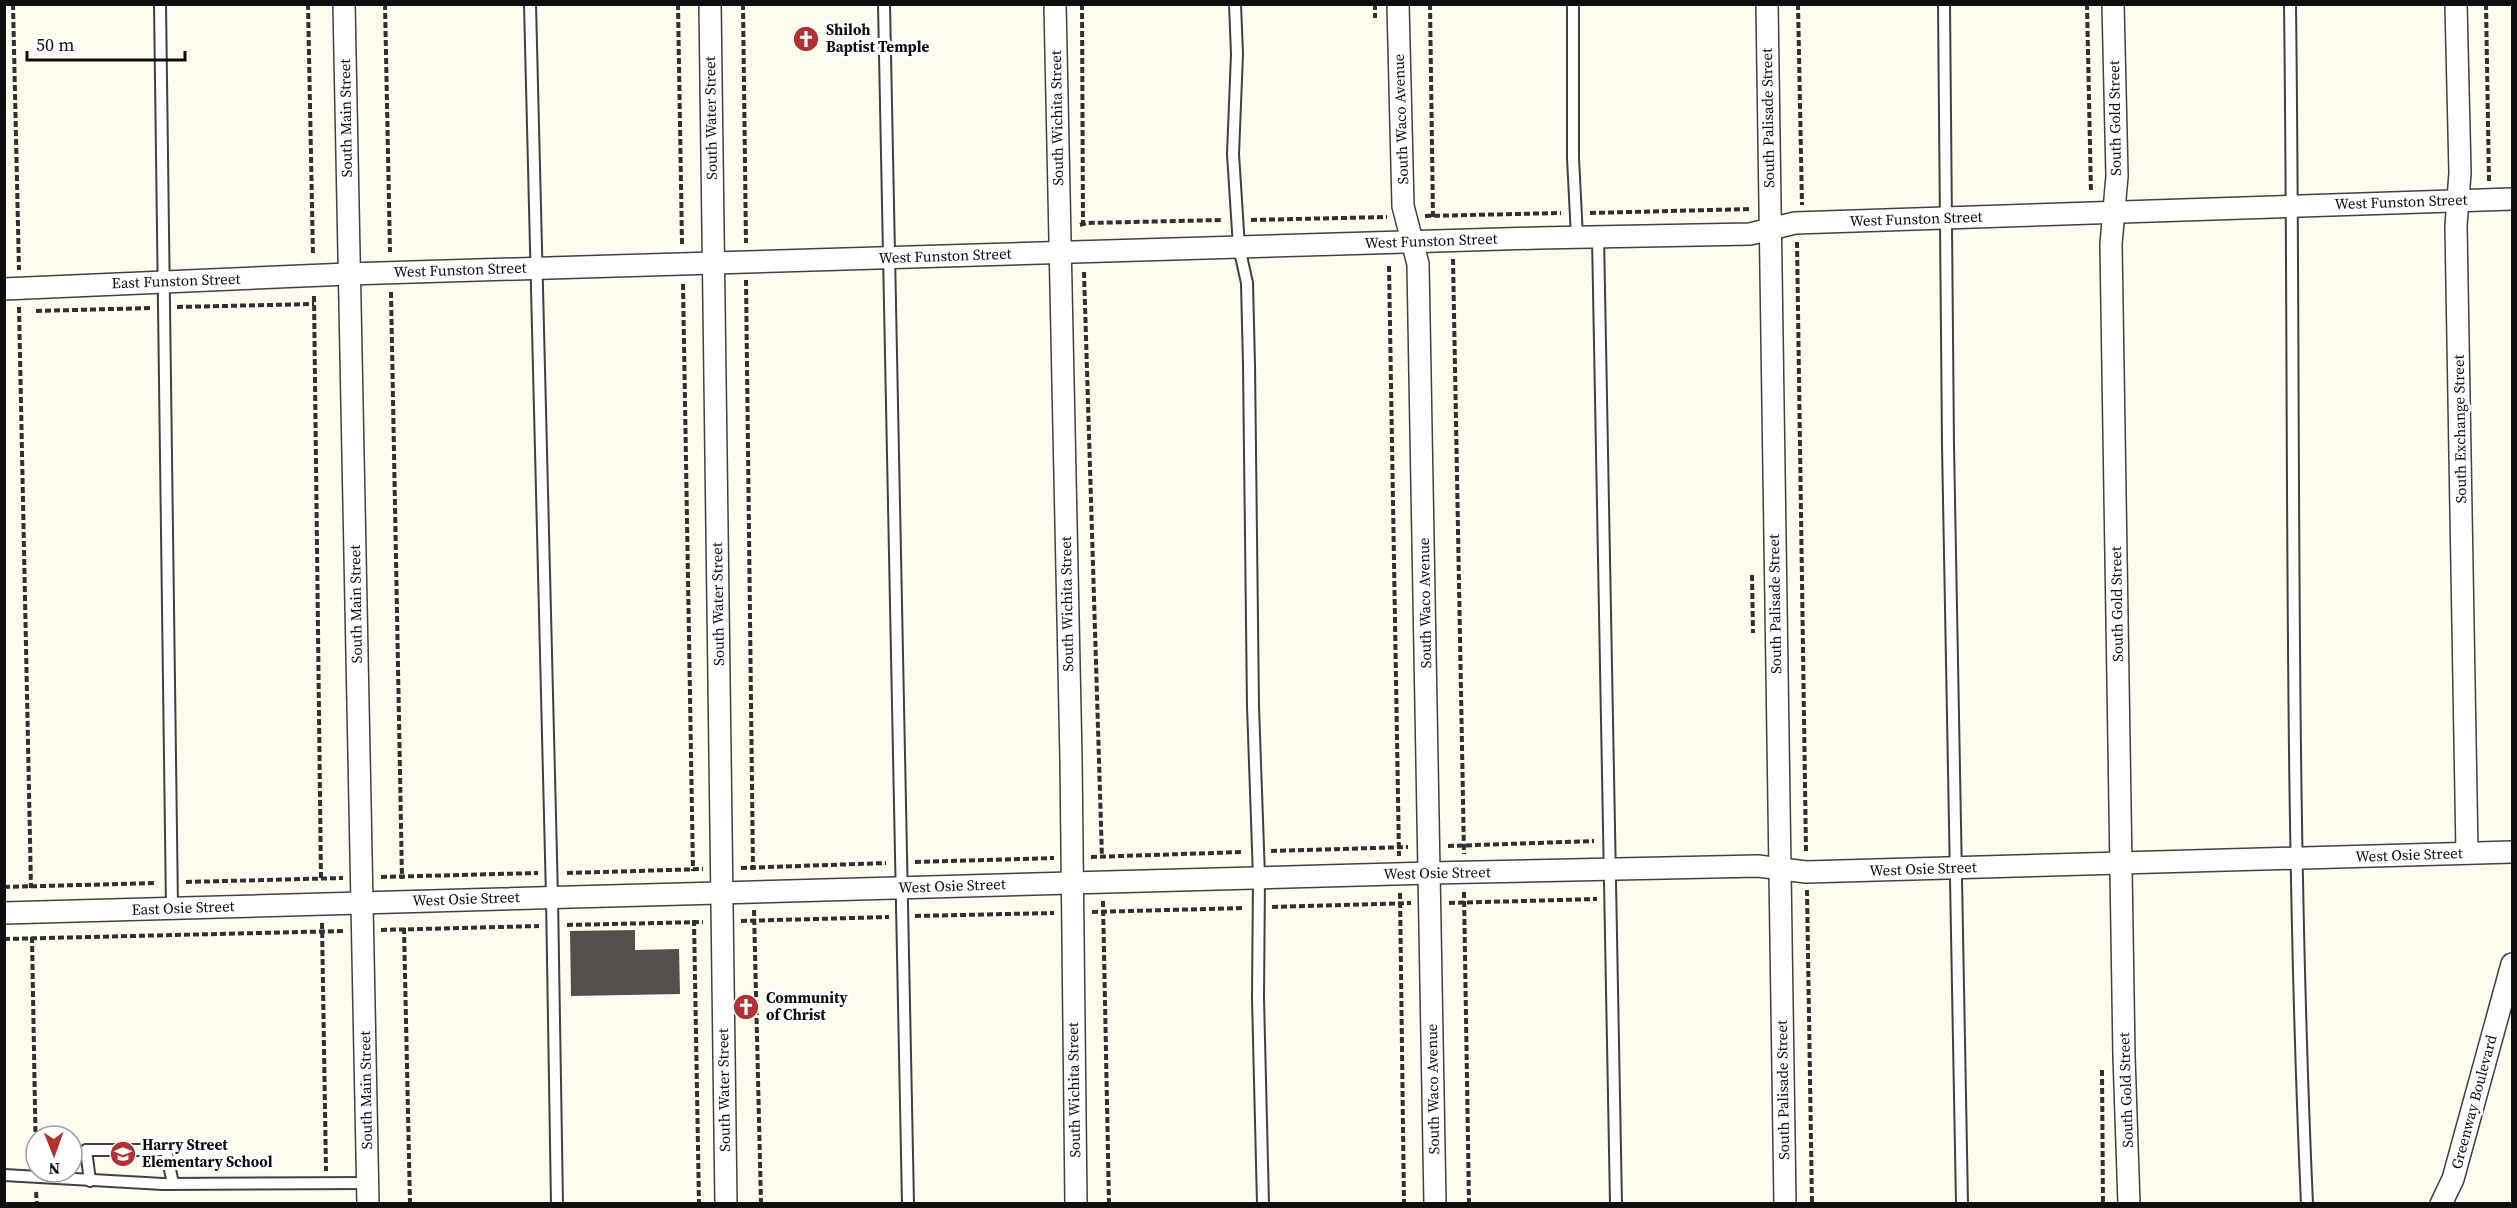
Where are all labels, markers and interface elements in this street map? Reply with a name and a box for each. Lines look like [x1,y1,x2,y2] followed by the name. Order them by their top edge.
[826,19,929,57] place label: Shiloh Baptist Temple
[27,24,184,62] scale bar
[791,24,821,54] church icon: Shiloh Baptist Temple
[36,32,74,57] text: 50 m
[1756,48,1779,188] street label: South Palisade Street
[1045,50,1068,186] street label: South Wichita Street
[1388,53,1413,185] street label: South Waco Avenue
[699,56,722,180] street label: South Water Street
[334,58,357,177] street label: South Main Street
[2103,60,2126,176] street label: South Gold Street
[2334,189,2468,214] street label: West Funston Street
[1849,206,1983,231] street label: West Funston Street
[1364,228,1498,253] street label: West Funston Street
[878,243,1012,268] street label: West Funston Street
[393,257,527,282] street label: West Funston Street
[111,268,241,293] street label: East Funston Street
[2448,354,2471,504] street label: South Exchange Street
[1763,534,1786,674] street label: South Palisade Street
[1055,536,1078,672] street label: South Wichita Street
[1413,537,1436,669] street label: South Waco Avenue
[706,542,729,666] street label: South Water Street
[344,544,367,663] street label: South Main Street
[2105,546,2128,662] street label: South Gold Street
[2355,842,2463,867] street label: West Osie Street
[1869,856,1977,881] street label: West Osie Street
[1383,861,1491,884] street label: West Osie Street
[898,873,1006,898] street label: West Osie Street
[412,886,520,911] street label: West Osie Street
[131,895,235,920] street label: East Osie Street
[766,987,847,1025] place label: Community of Christ
[731,992,761,1022] church icon: Community of Christ
[1771,1020,1794,1160] street label: South Palisade Street
[1062,1022,1085,1158] street label: South Wichita Street
[1421,1023,1444,1155] street label: South Waco Avenue
[712,1028,735,1152] street label: South Water Street
[354,1030,377,1149] street label: South Main Street
[2113,1032,2138,1148] street label: South Gold Street
[2446,1032,2502,1171] street label: Greenway Boulevard
[24,1124,84,1184] north arrow
[142,1134,273,1172] place label: Harry Street Elementary School
[108,1139,138,1169] school or university icon: Harry Street Elementary School
[48,1158,60,1180] text: N

